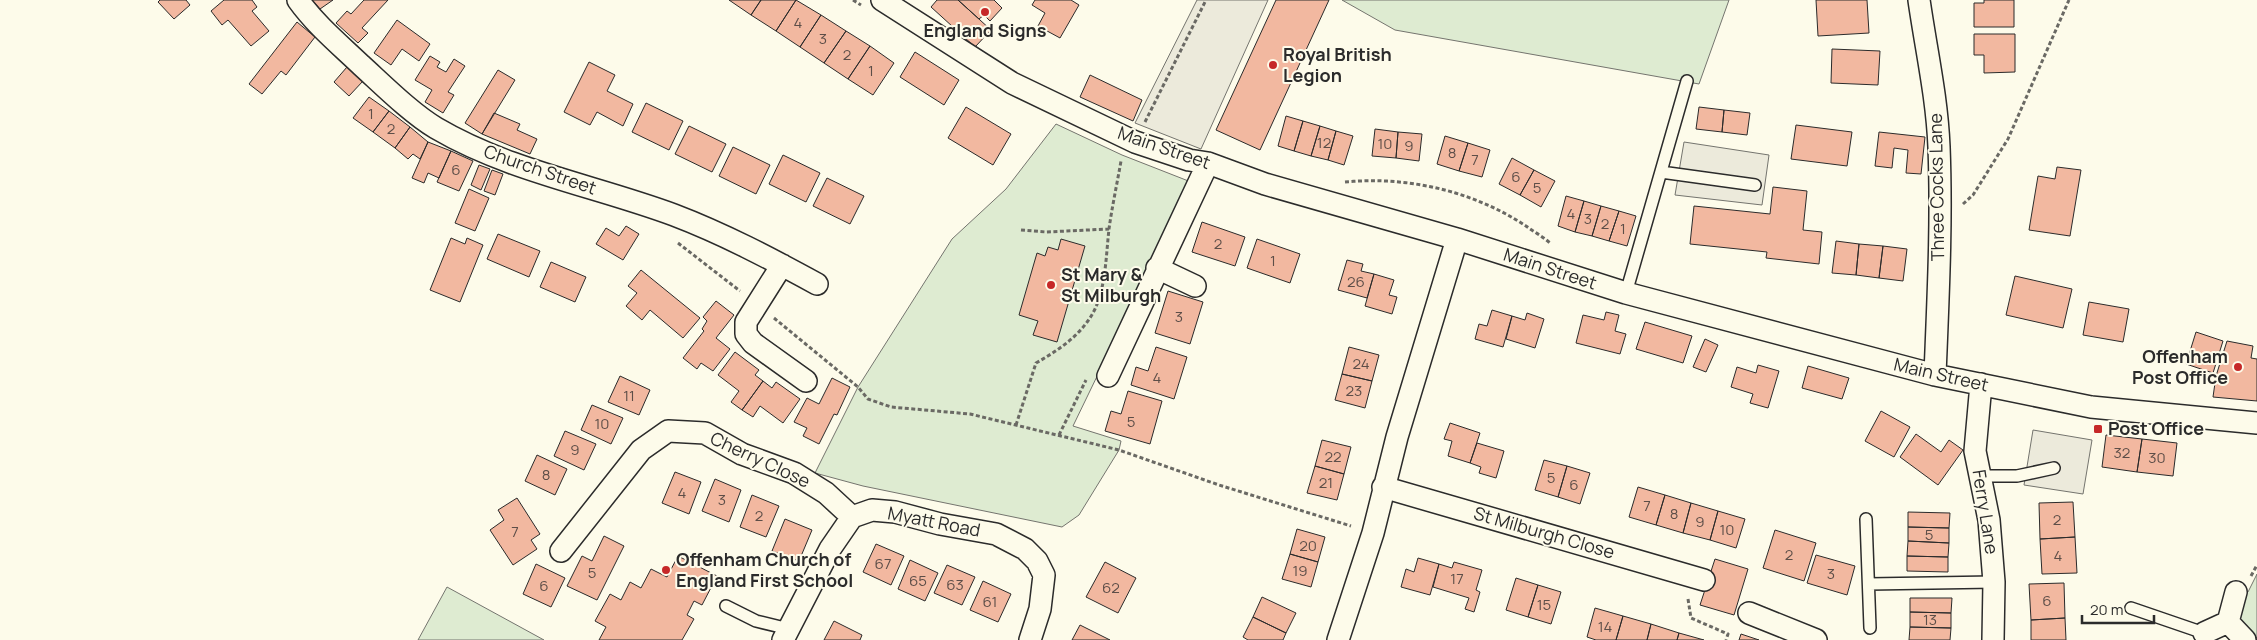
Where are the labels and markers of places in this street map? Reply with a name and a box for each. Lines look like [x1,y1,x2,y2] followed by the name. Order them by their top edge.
[979,6,991,18] marker: England Signs
[923,18,1047,42] place label: England Signs
[1283,42,1392,87] place label: Royal British Legion
[1267,59,1279,71] marker: Royal British Legion
[1061,262,1161,307] place label: St Mary & St Milburgh
[1045,279,1057,291] marker: St Mary & St Milburgh
[2132,344,2228,389] place label: Offenham Post Office
[2232,361,2244,373] marker: Offenham Post Office
[2108,416,2204,440] place label: Post Office
[2092,423,2104,435] marker: Post Office
[676,547,853,592] place label: Offenham Church of England First School
[660,564,672,576] marker: Offenham Church of England First School

